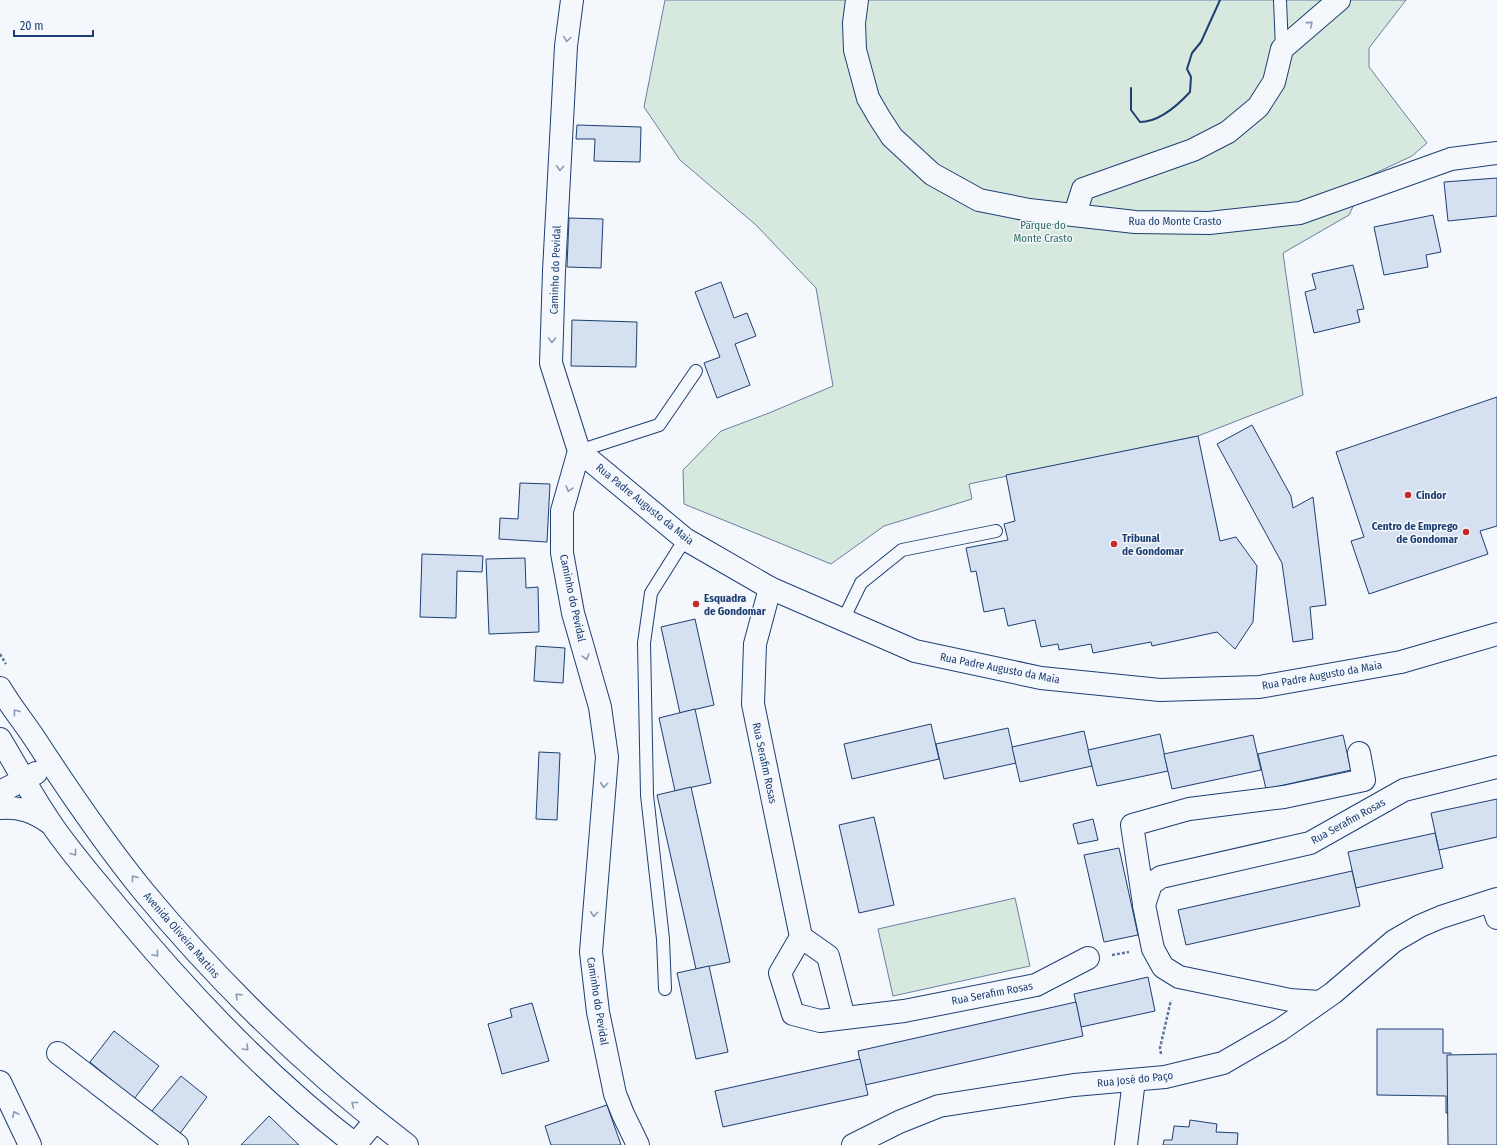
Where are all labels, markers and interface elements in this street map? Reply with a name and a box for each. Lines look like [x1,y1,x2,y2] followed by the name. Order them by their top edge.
[14,12,93,38] scale bar
[20,19,44,33] text: 20 m
[1306,22,1313,29] one-way arrow
[563,36,572,42] one-way arrow
[555,165,564,171] one-way arrow
[1129,215,1222,228] street label: Rua do Monte Crasto
[1013,219,1073,245] park label: Parque do Monte Crasto
[547,225,564,315] street label: Caminho do Pevidal
[548,337,556,343] one-way arrow
[593,461,696,548] street label: Rua Padre Augusto da Maia
[565,485,574,492] one-way arrow
[1416,489,1447,502] place label: Cindor
[1403,490,1413,500] marker: Cindor
[1372,520,1459,546] place label: Centro de Emprego de Gondomar
[1461,527,1471,537] marker: Centro de Emprego de Gondomar
[1122,532,1185,558] place label: Tribunal de Gondomar
[1109,539,1119,549] marker: Tribunal de Gondomar
[557,553,588,643] street label: Caminho do Pevidal
[704,592,767,618] place label: Esquadra de Gondomar
[691,599,701,609] marker: Esquadra de Gondomar
[939,650,1061,686] street label: Rua Padre Augusto da Maia
[581,654,589,660] one-way arrow
[1261,659,1383,692] street label: Rua Padre Augusto da Maia
[14,710,21,717] one-way arrow
[750,721,780,805] street label: Rua Serafim Rosas
[600,781,609,788] one-way arrow
[1309,796,1388,847] street label: Rua Serafim Rosas
[69,849,76,856] one-way arrow
[131,876,138,883] one-way arrow
[141,890,223,981] street label: Avenida Oliveira Martins
[589,911,598,917] one-way arrow
[152,949,159,957] one-way arrow
[584,956,611,1046] street label: Caminho do Pevidal
[950,979,1034,1008] street label: Rua Serafim Rosas
[235,994,243,1001] one-way arrow
[241,1043,249,1051] one-way arrow
[1096,1069,1174,1090] street label: Rua José do Paço
[351,1102,358,1109] one-way arrow
[12,1110,20,1118] one-way arrow

